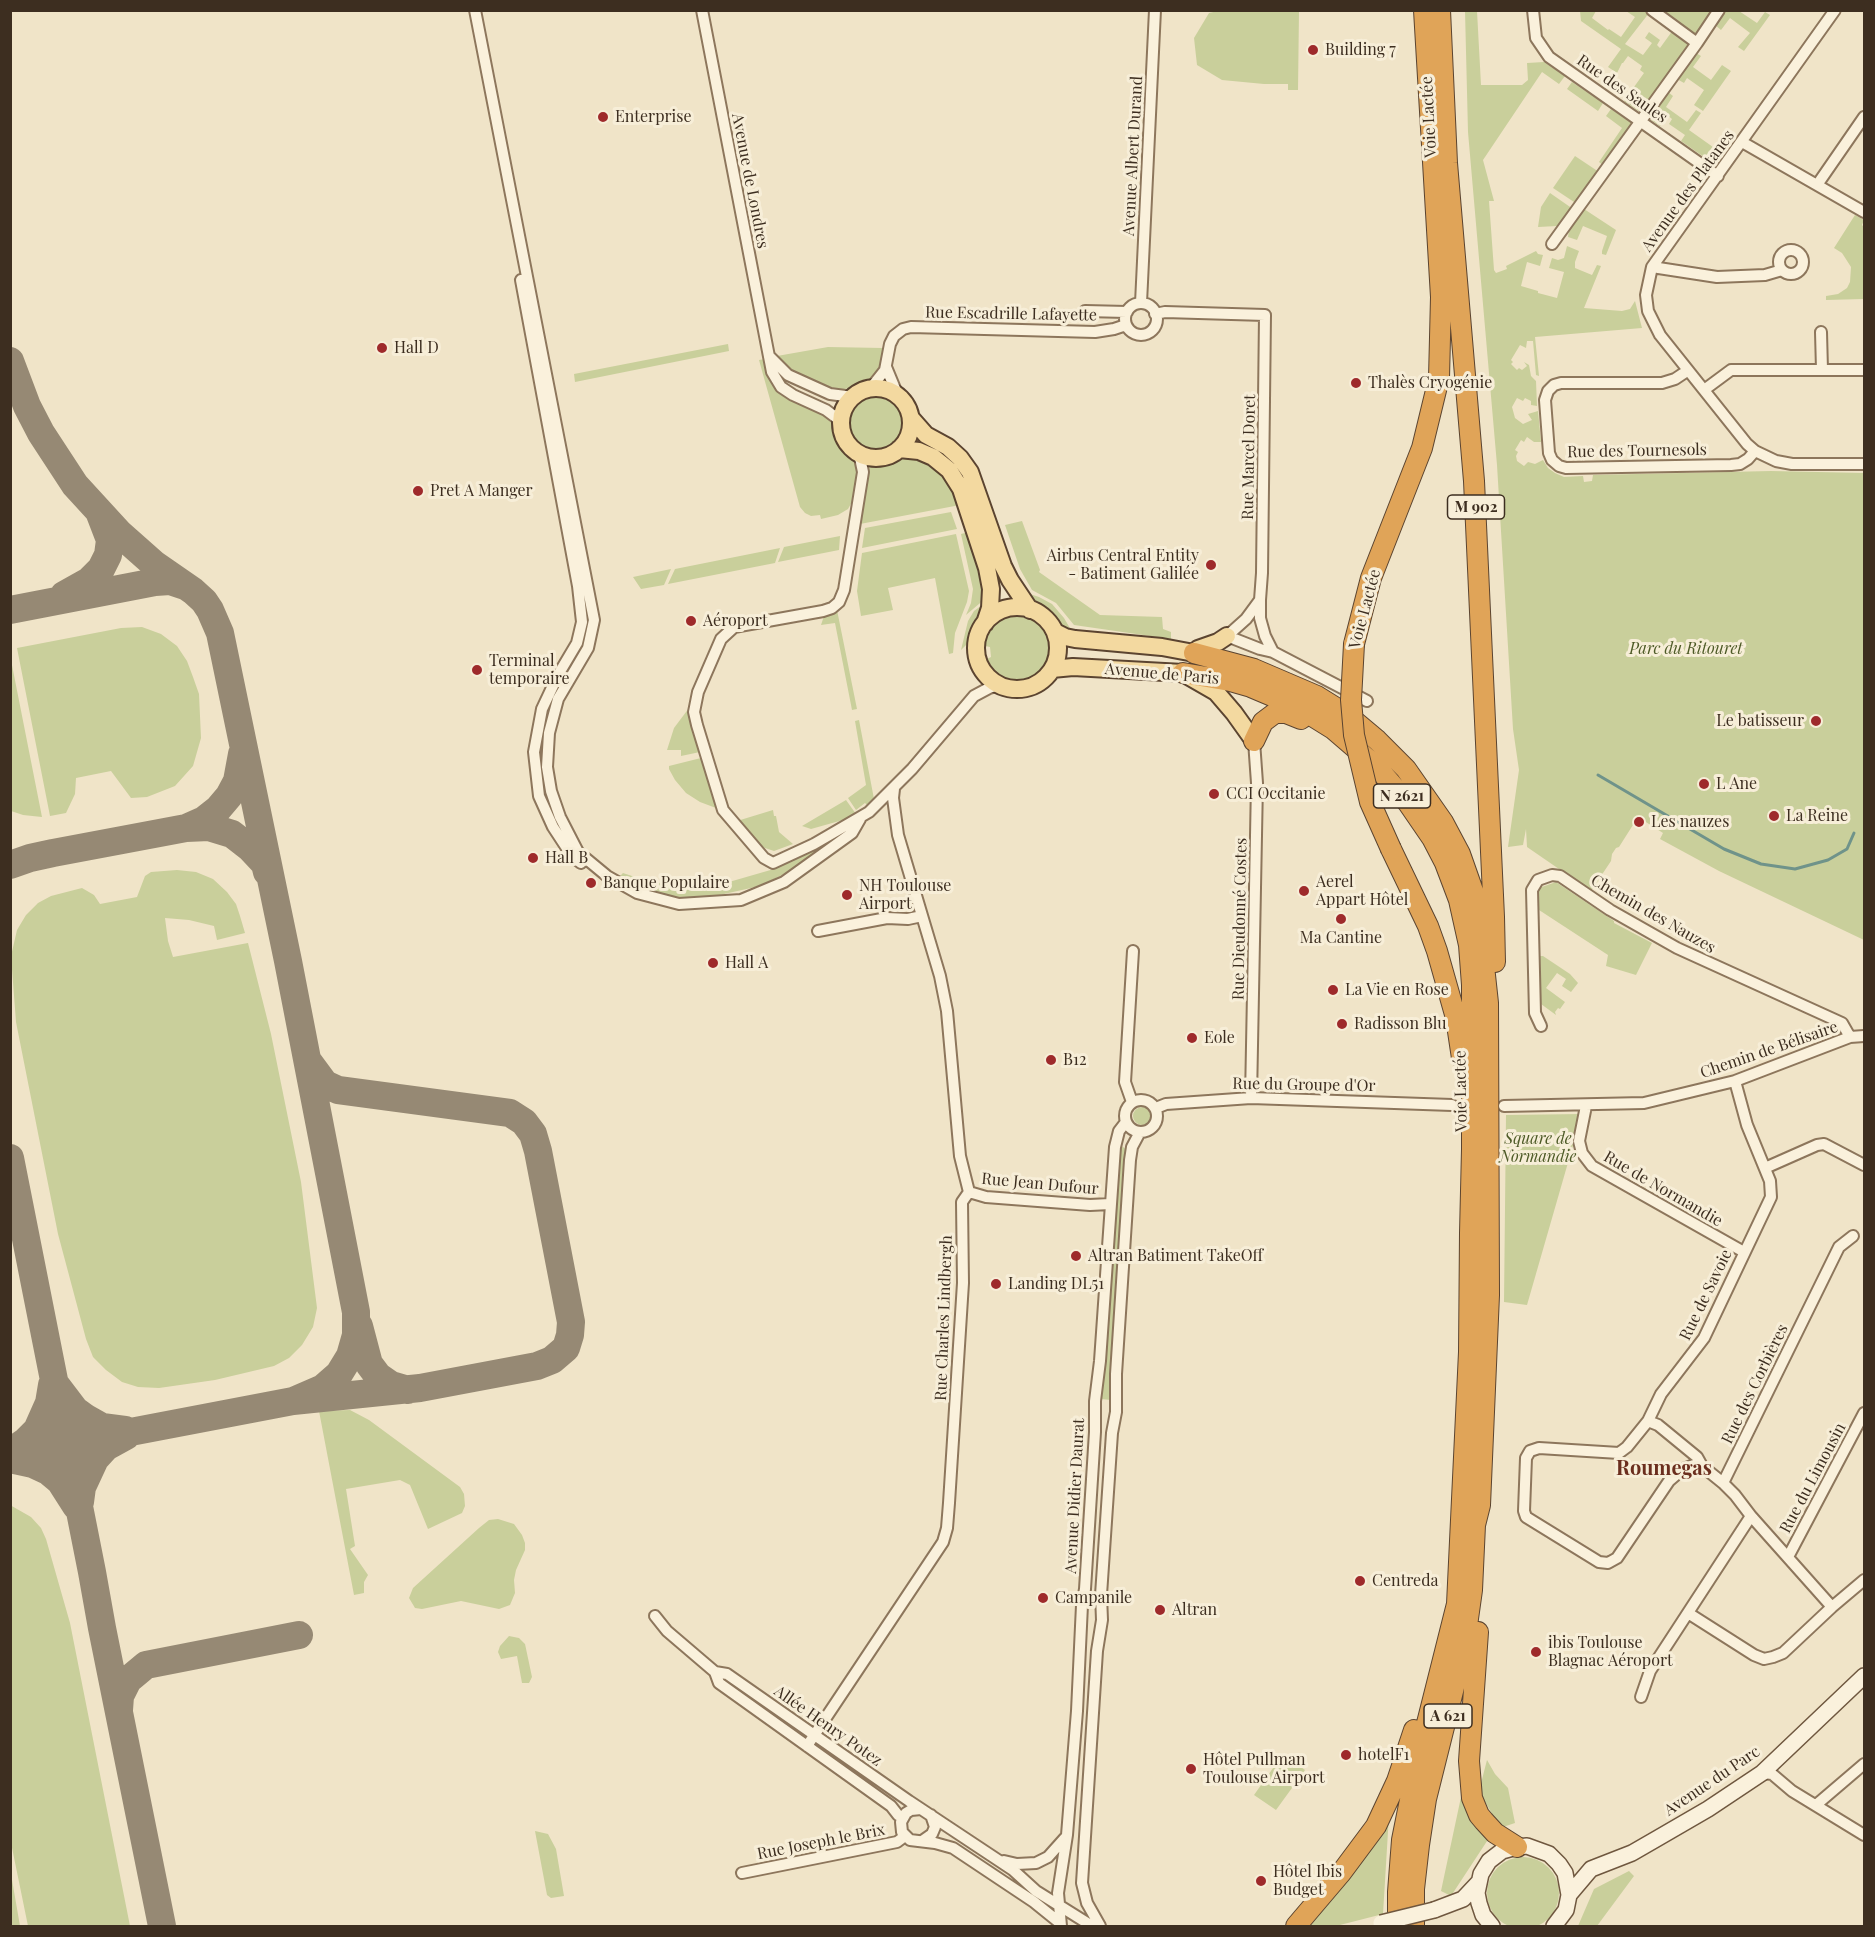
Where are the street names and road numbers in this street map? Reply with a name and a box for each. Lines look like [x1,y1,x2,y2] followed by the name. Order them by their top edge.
[1573,51,1671,127] street label: Rue des Saules
[1119,76,1147,236] street label: Avenue Albert Durand
[1417,76,1441,158] street label: Voie Lactée
[727,112,773,250] street label: Avenue de Londres
[1637,126,1739,256] street label: Avenue des Platanes
[925,303,1097,325] street label: Rue Escadrille Lafayette
[1238,394,1260,520] street label: Rue Marcel Doret
[1567,440,1707,462] street label: Rue des Tournesols
[1448,495,1504,519] road number: M 902
[1345,567,1385,651] street label: Voie Lactée
[1104,659,1220,689] street label: Avenue de Paris
[1374,784,1430,808] road number: N 2621
[1229,838,1251,1000] street label: Rue Dieudonné Costes
[1587,871,1719,957] street label: Chemin des Nauzes
[1698,1017,1840,1083] street label: Chemin de Bélisaire
[1451,1050,1471,1132] street label: Voie Lactée
[1232,1074,1376,1096] street label: Rue du Groupe d'Or
[1600,1147,1726,1231] street label: Rue de Normandie
[981,1169,1099,1199] street label: Rue Jean Dufour
[932,1235,956,1401] street label: Rue Charles Lindbergh
[1676,1246,1736,1344] street label: Rue de Savoie
[1718,1321,1792,1447] street label: Rue des Corbières
[1061,1418,1089,1574] street label: Avenue Didier Daurat
[1776,1420,1850,1536] street label: Rue du Limousin
[770,1682,886,1770] street label: Allée Henry Potez
[1424,1704,1472,1728] road number: A 621
[1661,1742,1763,1820] street label: Avenue du Parc
[755,1820,887,1864] street label: Rue Joseph le Brix

